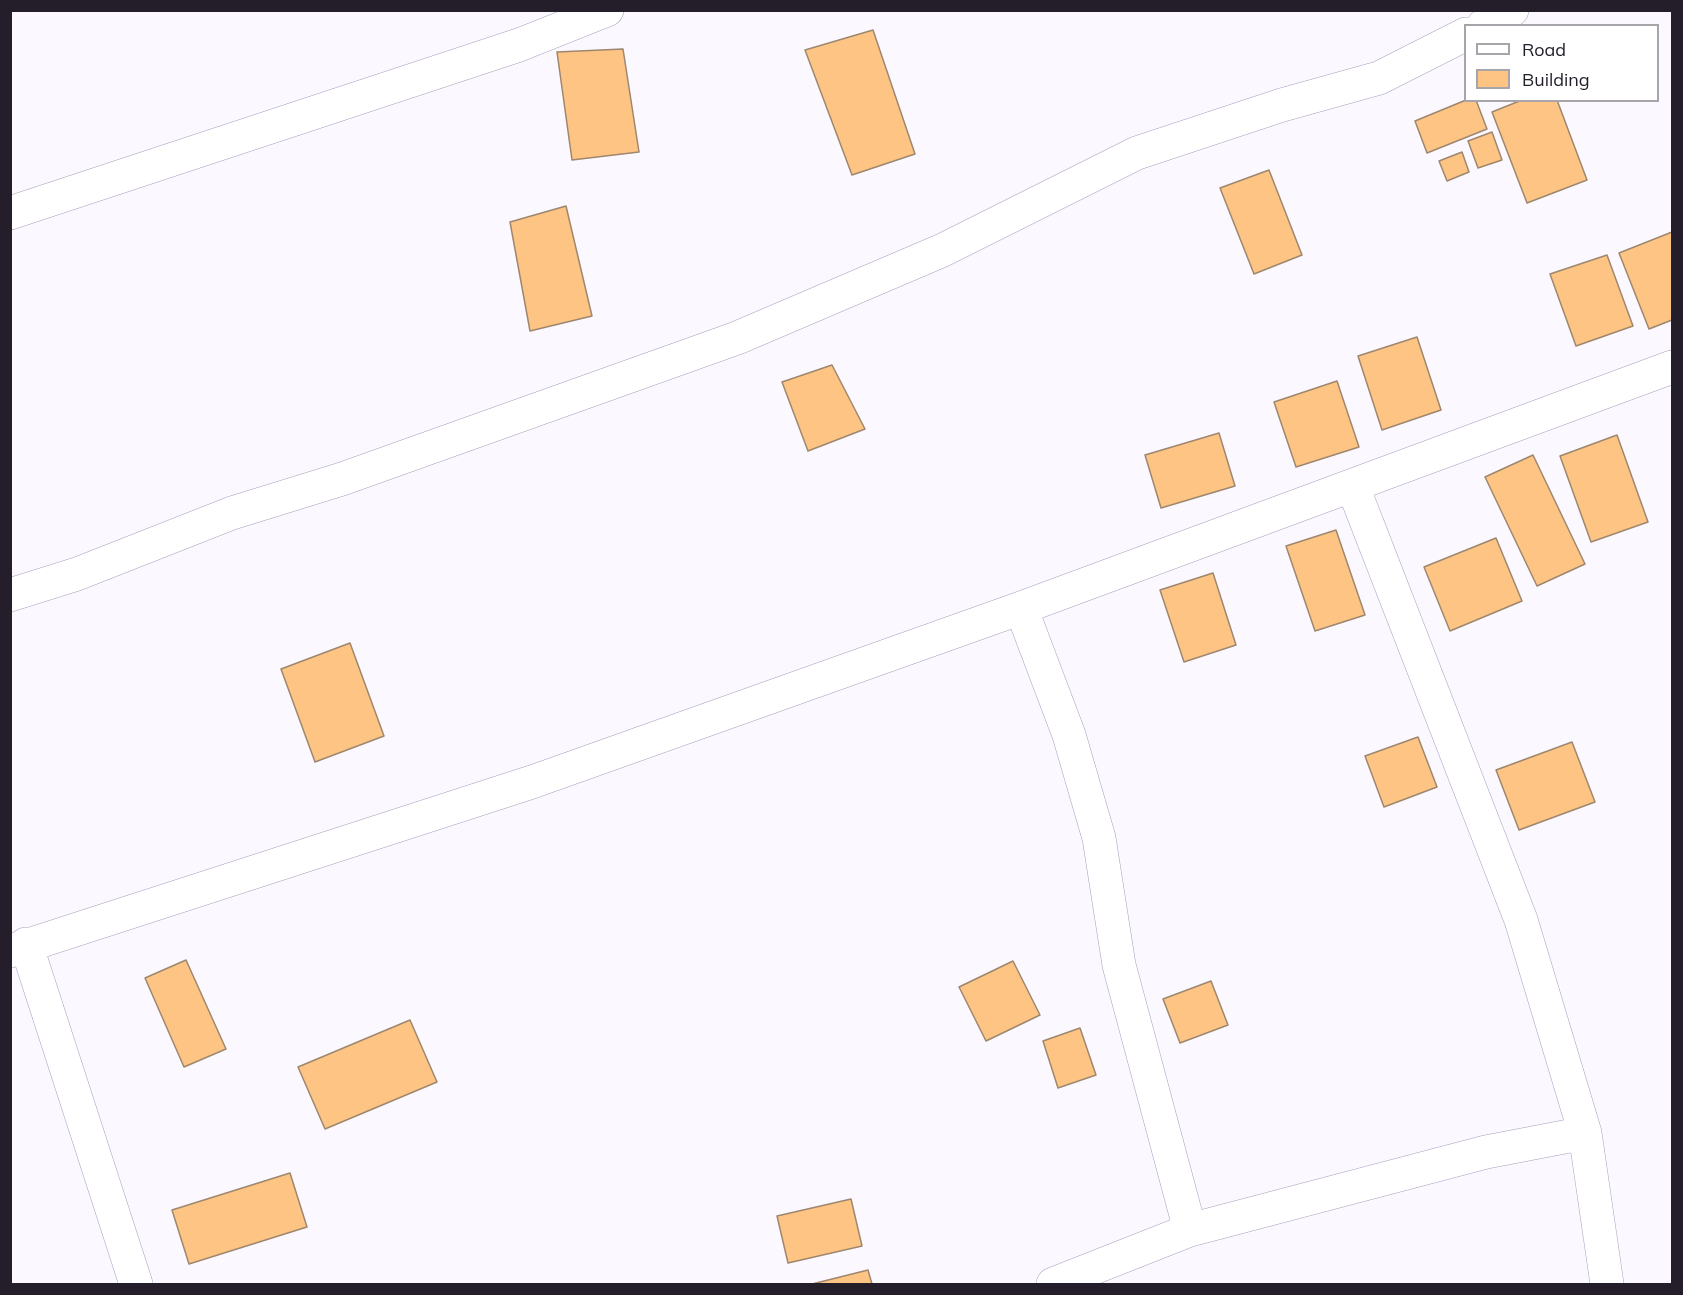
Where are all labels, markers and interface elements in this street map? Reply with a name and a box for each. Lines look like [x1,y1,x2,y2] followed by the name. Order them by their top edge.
[1464,24,1659,102] legend
[1522,38,1566,61] text: Road
[1522,68,1590,91] text: Building

